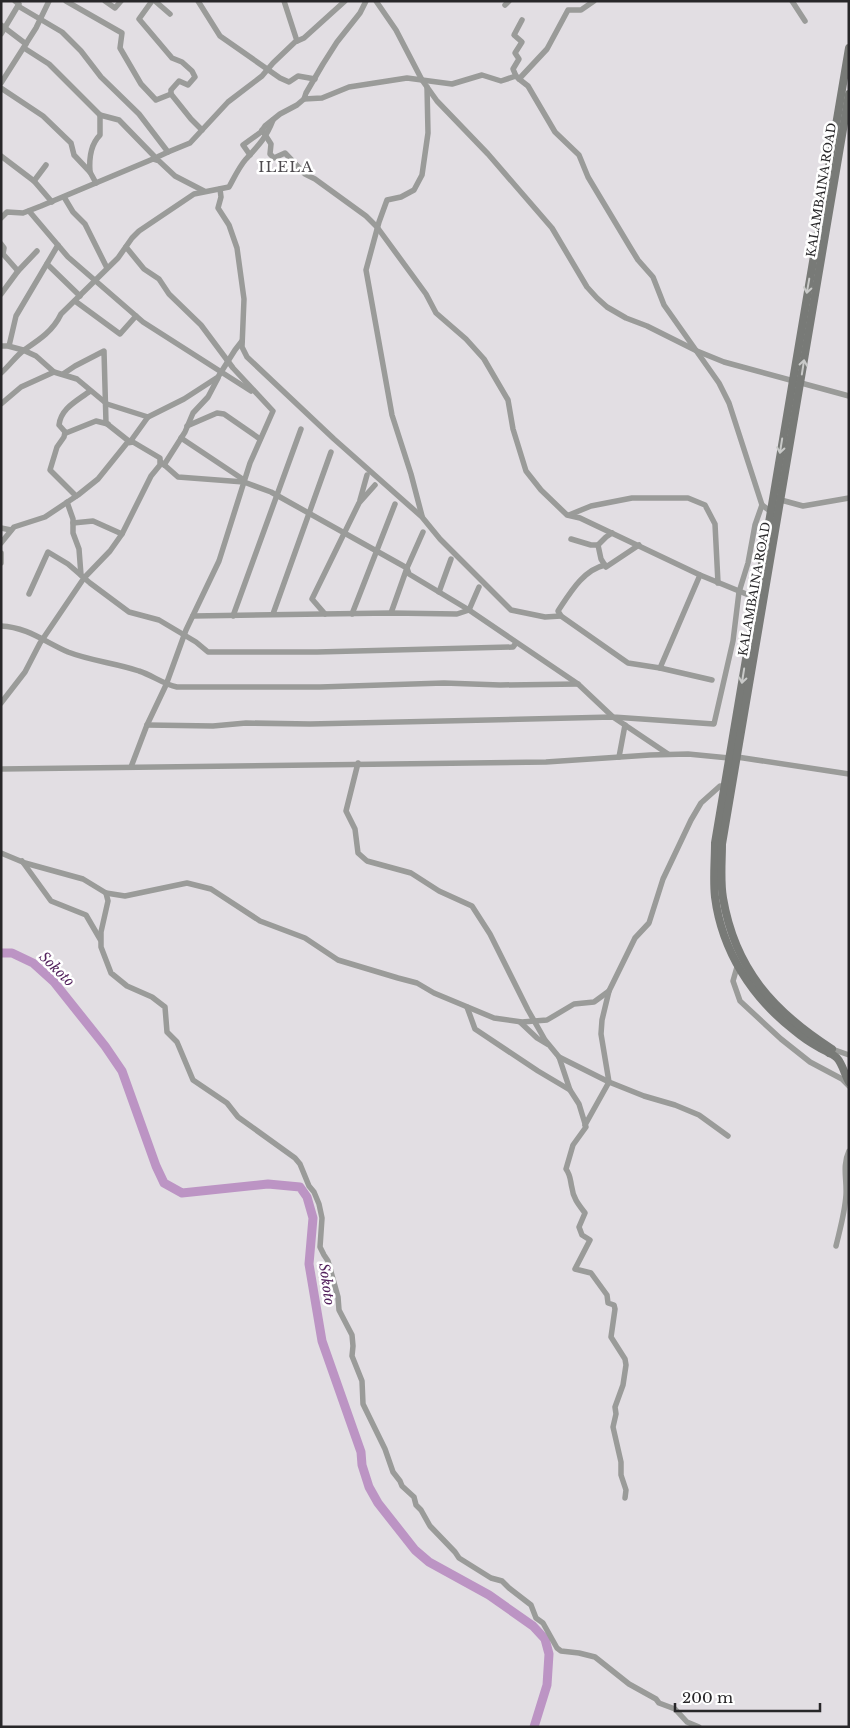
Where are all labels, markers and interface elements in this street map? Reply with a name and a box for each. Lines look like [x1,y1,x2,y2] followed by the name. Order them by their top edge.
[803,122,839,258] street label: KALAMBAINA ROAD
[258,157,314,176] district label: ILELA
[802,278,812,294] one-way arrow
[799,359,809,375] one-way arrow
[775,438,785,454] one-way arrow
[735,521,773,657] street label: KALAMBAINA ROAD
[737,667,747,683] one-way arrow
[35,948,79,990] water label: Sokoto
[315,1262,339,1306] water label: Sokoto
[675,1680,820,1712] scale bar
[682,1688,733,1707] text: 200 m

